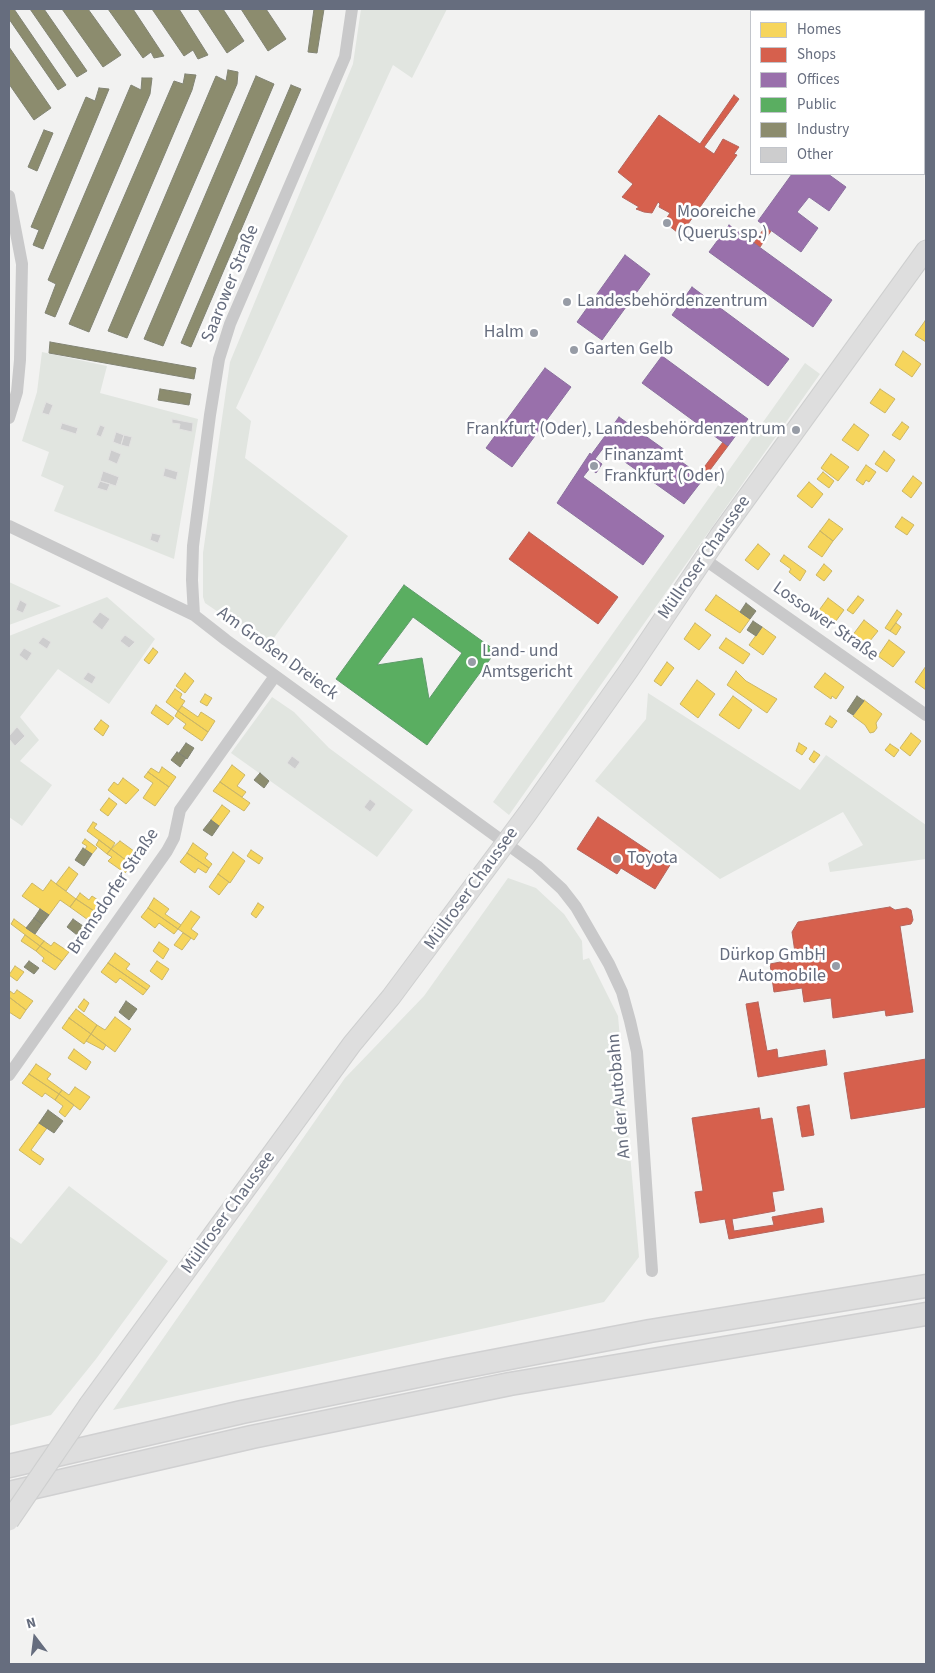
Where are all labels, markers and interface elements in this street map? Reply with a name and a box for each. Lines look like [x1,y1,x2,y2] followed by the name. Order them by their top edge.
[750,10,925,175] legend
[797,19,841,40] text: Homes
[797,44,836,65] text: Shops
[797,69,840,90] text: Offices
[797,94,836,115] text: Public
[797,119,849,140] text: Industry
[797,144,833,165] text: Other
[677,202,768,244] place label: Mooreiche (Querus sp.)
[661,217,673,229] marker: Mooreiche (Querus sp.)
[198,222,264,346] street label: Saarower Straße
[577,291,768,313] place label: Landesbehördenzentrum
[561,296,573,308] marker: Landesbehördenzentrum
[484,322,524,344] place label: Halm
[528,327,540,339] marker: Halm
[584,339,673,361] place label: Garten Gelb
[568,344,580,356] marker: Garten Gelb
[466,419,786,441] place label: Frankfurt (Oder), Landesbehördenzentrum
[790,424,802,436] marker: Frankfurt (Oder), Landesbehördenzentrum
[604,445,725,488] place label: Finanzamt Frankfurt (Oder)
[588,460,600,472] marker: Finanzamt Frankfurt (Oder)
[654,492,756,624] street label: Müllroser Chaussee
[768,578,882,666] street label: Lossower Straße
[212,603,342,705] street label: Am Großen Dreieck
[482,641,573,684] place label: Land- und Amtsgericht
[466,656,478,668] marker: Land- und Amtsgericht
[420,824,524,954] street label: Müllroser Chaussee
[64,825,164,959] street label: Bremsdorfer Straße
[627,848,678,870] place label: Toyota
[611,853,623,865] marker: Toyota
[719,945,826,988] place label: Dürkop GmbH Automobile
[830,960,842,972] marker: Dürkop GmbH Automobile
[604,1033,636,1159] street label: An der Autobahn
[177,1148,281,1278] street label: Müllroser Chaussee
[10,1613,60,1663] north arrow
[24,1613,38,1634] text: N

